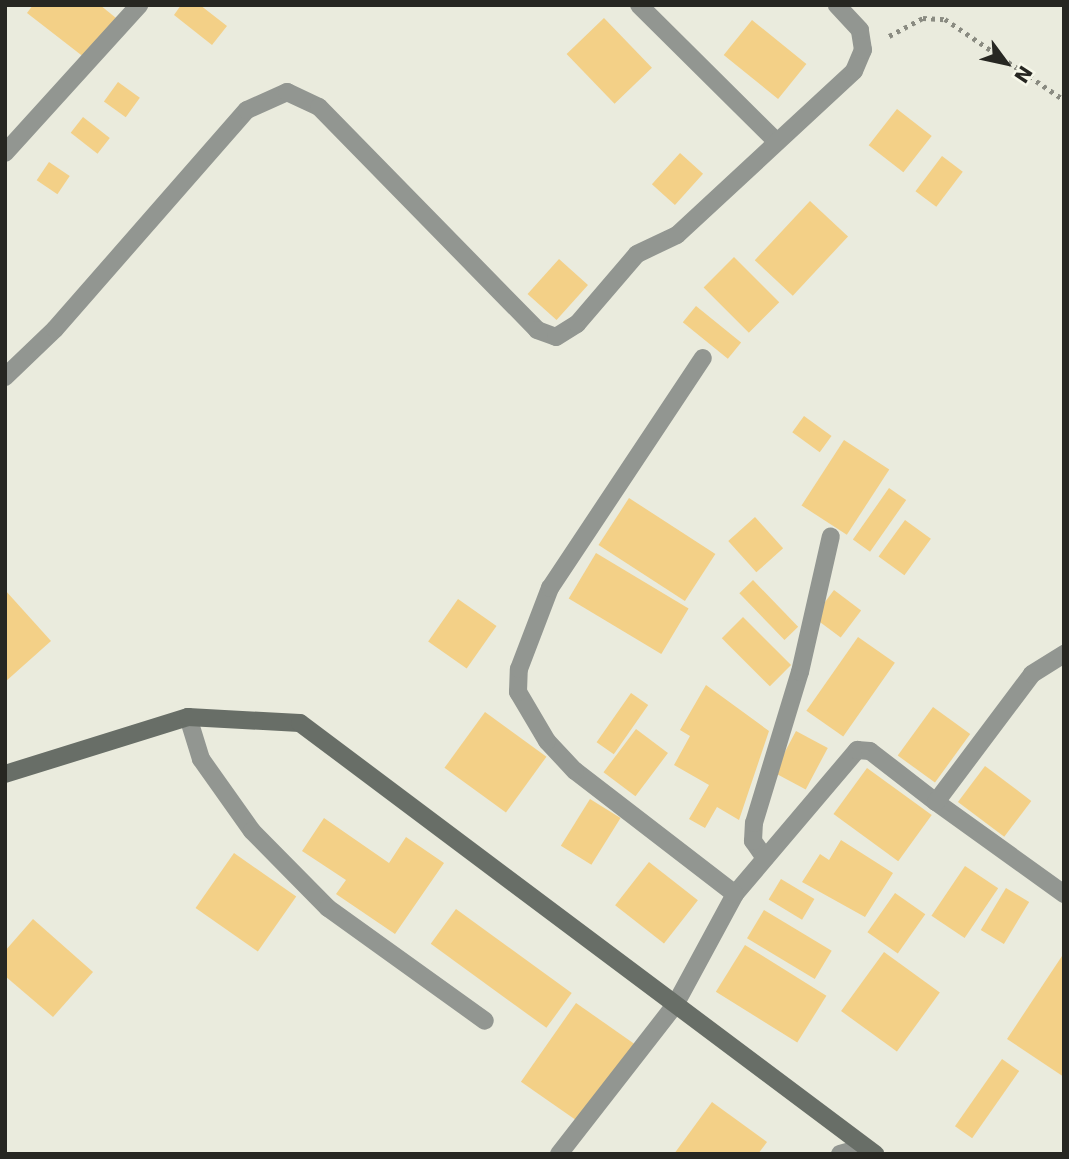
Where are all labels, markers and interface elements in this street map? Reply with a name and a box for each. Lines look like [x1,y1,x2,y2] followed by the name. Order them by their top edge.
[971,28,1041,98] north arrow
[1010,62,1037,87] text: N

